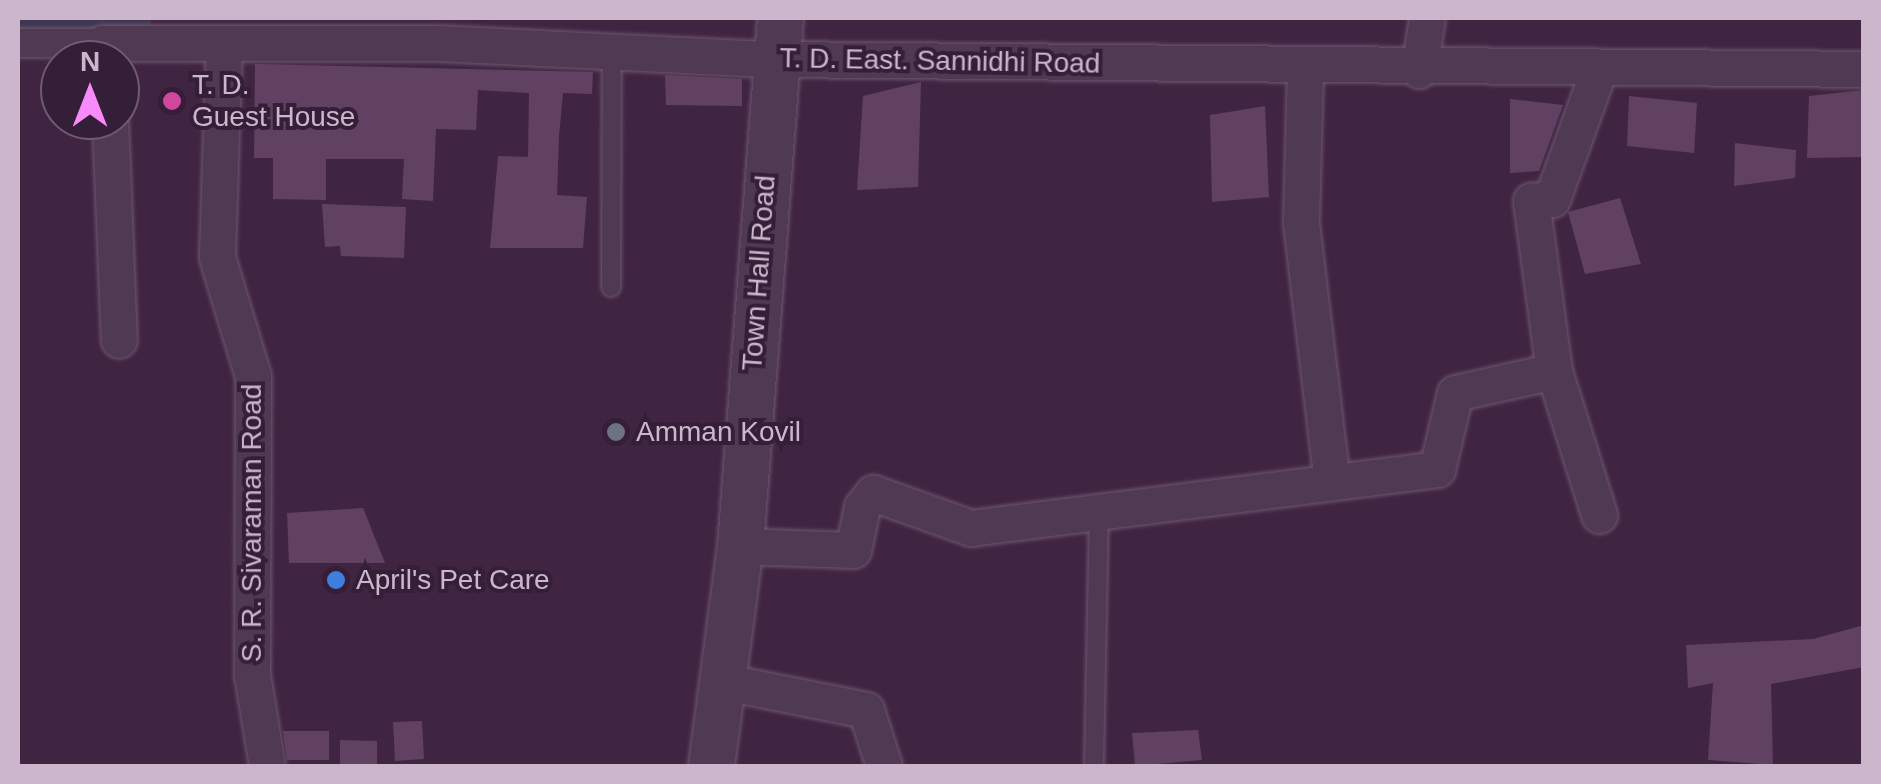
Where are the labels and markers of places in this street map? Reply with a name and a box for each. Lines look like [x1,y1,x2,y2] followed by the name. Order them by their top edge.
[192,68,355,134] place label: T. D. Guest House
[161,90,183,112] marker: T. D. Guest House
[636,415,801,449] place label: Amman Kovil
[605,421,627,443] marker: Amman Kovil
[356,563,550,597] place label: April's Pet Care
[325,569,347,591] marker: April's Pet Care

